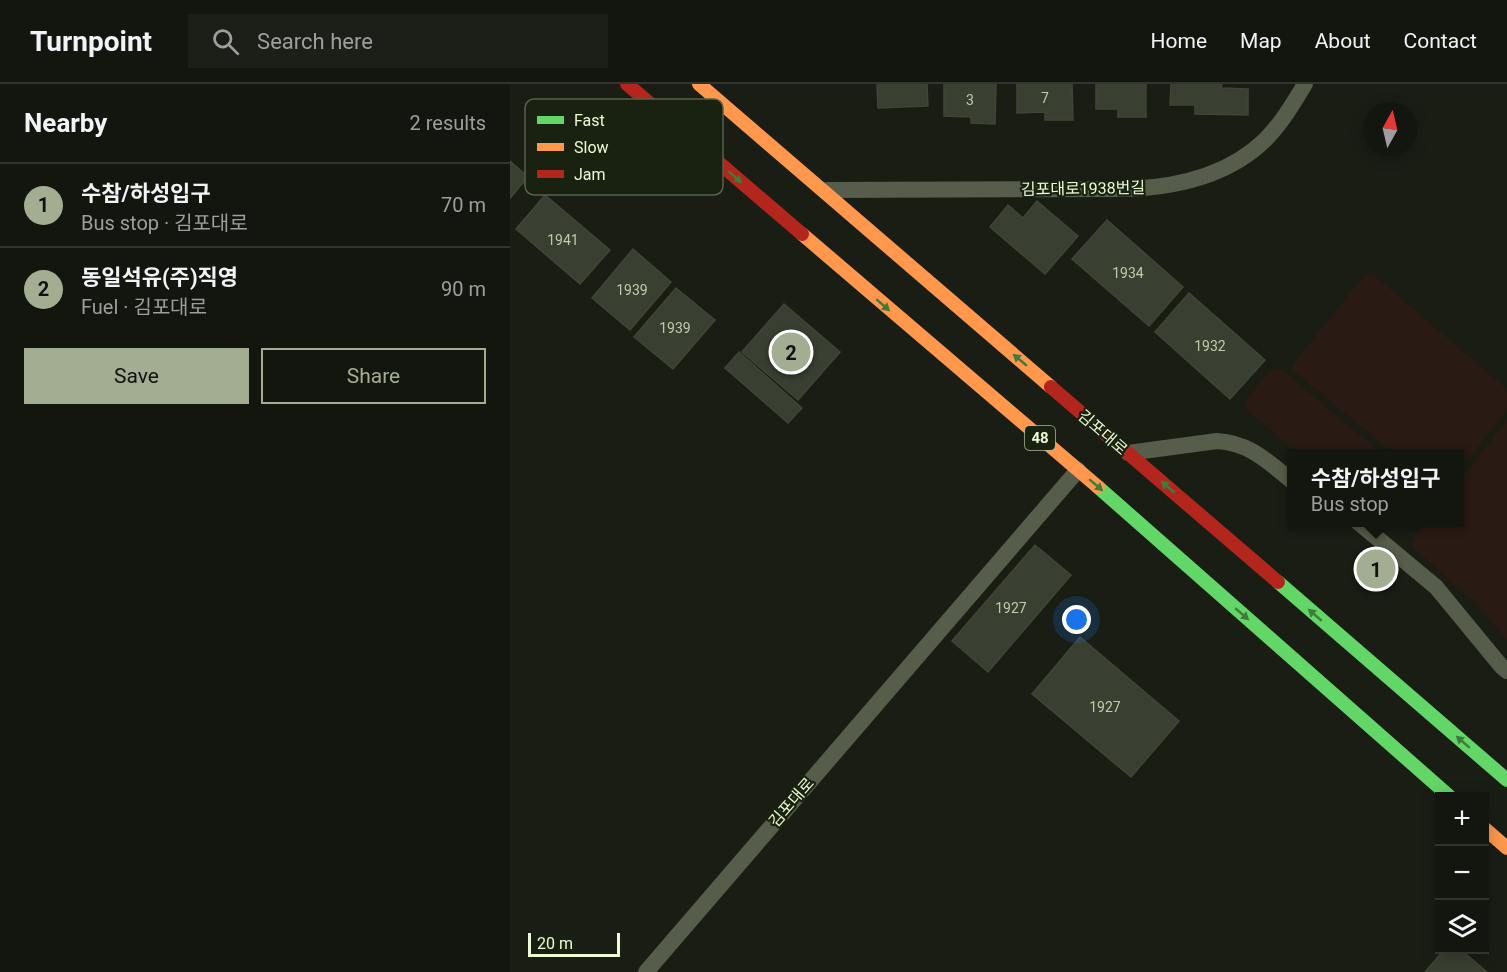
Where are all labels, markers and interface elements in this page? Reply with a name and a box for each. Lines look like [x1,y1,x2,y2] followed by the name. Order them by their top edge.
[188,14,608,68] search box
[30,25,152,58] text: Turnpoint
[209,25,242,58] icon: search
[257,29,373,54] text: Search here
[1151,29,1207,53] text: Home
[1240,29,1282,53] text: Map
[1315,29,1371,53] text: About
[1404,29,1477,53] text: Contact
[1041,90,1049,106] house number: 7
[966,92,974,108] house number: 3
[525,99,723,195] legend
[1363,102,1417,156] north arrow
[24,108,107,138] text: Nearby
[410,111,486,135] text: 2 results
[574,111,605,130] text: Fast
[574,138,609,157] text: Slow
[574,165,606,184] text: Jam
[727,170,742,183] one-way arrow
[1021,178,1145,199] street label: 김포대로1938번길
[81,181,211,206] text: 수참/하성입구
[38,193,49,217] text: 1
[441,193,486,217] text: 70 m
[81,211,248,235] text: Bus stop · 김포대로
[547,232,579,248] house number: 1941
[81,265,238,290] text: 동일석유(주)직영
[1112,265,1144,281] house number: 1934
[38,277,49,301] text: 2
[441,277,486,301] text: 90 m
[616,282,648,298] house number: 1939
[81,295,207,319] text: Fuel · 김포대로
[875,298,891,311] one-way arrow
[659,320,691,336] house number: 1939
[772,330,810,374] pin: 2
[1194,338,1226,354] house number: 1932
[24,348,249,404] button: Save
[261,348,486,404] button: Share
[1013,354,1028,367] one-way arrow
[1074,406,1131,459] street label: 김포대로
[1025,426,1055,450] road number: 48
[1287,449,1464,527] popup
[1311,466,1440,491] text: 수참/하성입구
[1088,478,1103,492] one-way arrow
[1161,481,1176,494] one-way arrow
[1311,492,1389,516] text: Bus stop
[1356,546,1396,592] pin: 1
[995,600,1027,616] house number: 1927
[1062,605,1091,634] your location
[1234,607,1249,620] one-way arrow
[1308,609,1323,622] one-way arrow
[1089,699,1121,715] house number: 1927
[1456,736,1471,749] one-way arrow
[765,774,818,831] street label: 김포대로
[1435,792,1489,954] map controls
[1435,792,1489,846] button: +
[1435,846,1489,900] button: −
[1435,900,1489,954] button: layers
[528,930,620,958] scale bar
[537,934,573,953] text: 20 m

